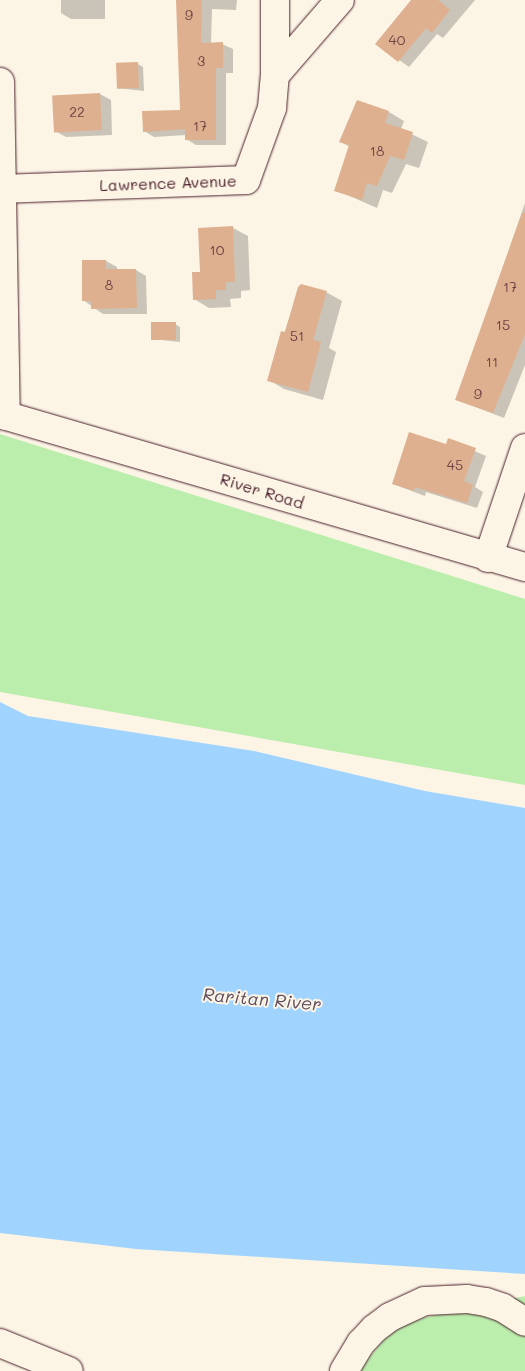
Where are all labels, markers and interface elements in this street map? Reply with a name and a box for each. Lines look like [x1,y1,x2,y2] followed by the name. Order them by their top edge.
[185,7,193,23] house number: 9
[389,32,405,48] house number: 40
[197,53,205,69] house number: 3
[69,104,85,120] house number: 22
[193,118,207,134] house number: 17
[370,143,384,159] house number: 18
[99,171,237,195] street label: Lawrence Avenue
[210,242,224,258] house number: 10
[105,277,113,293] house number: 8
[503,279,517,295] house number: 17
[496,317,510,333] house number: 15
[290,328,304,344] house number: 51
[486,354,498,370] house number: 11
[474,386,482,402] house number: 9
[447,457,463,473] house number: 45
[218,469,306,513] street label: River Road
[202,983,322,1015] water label: Raritan River

